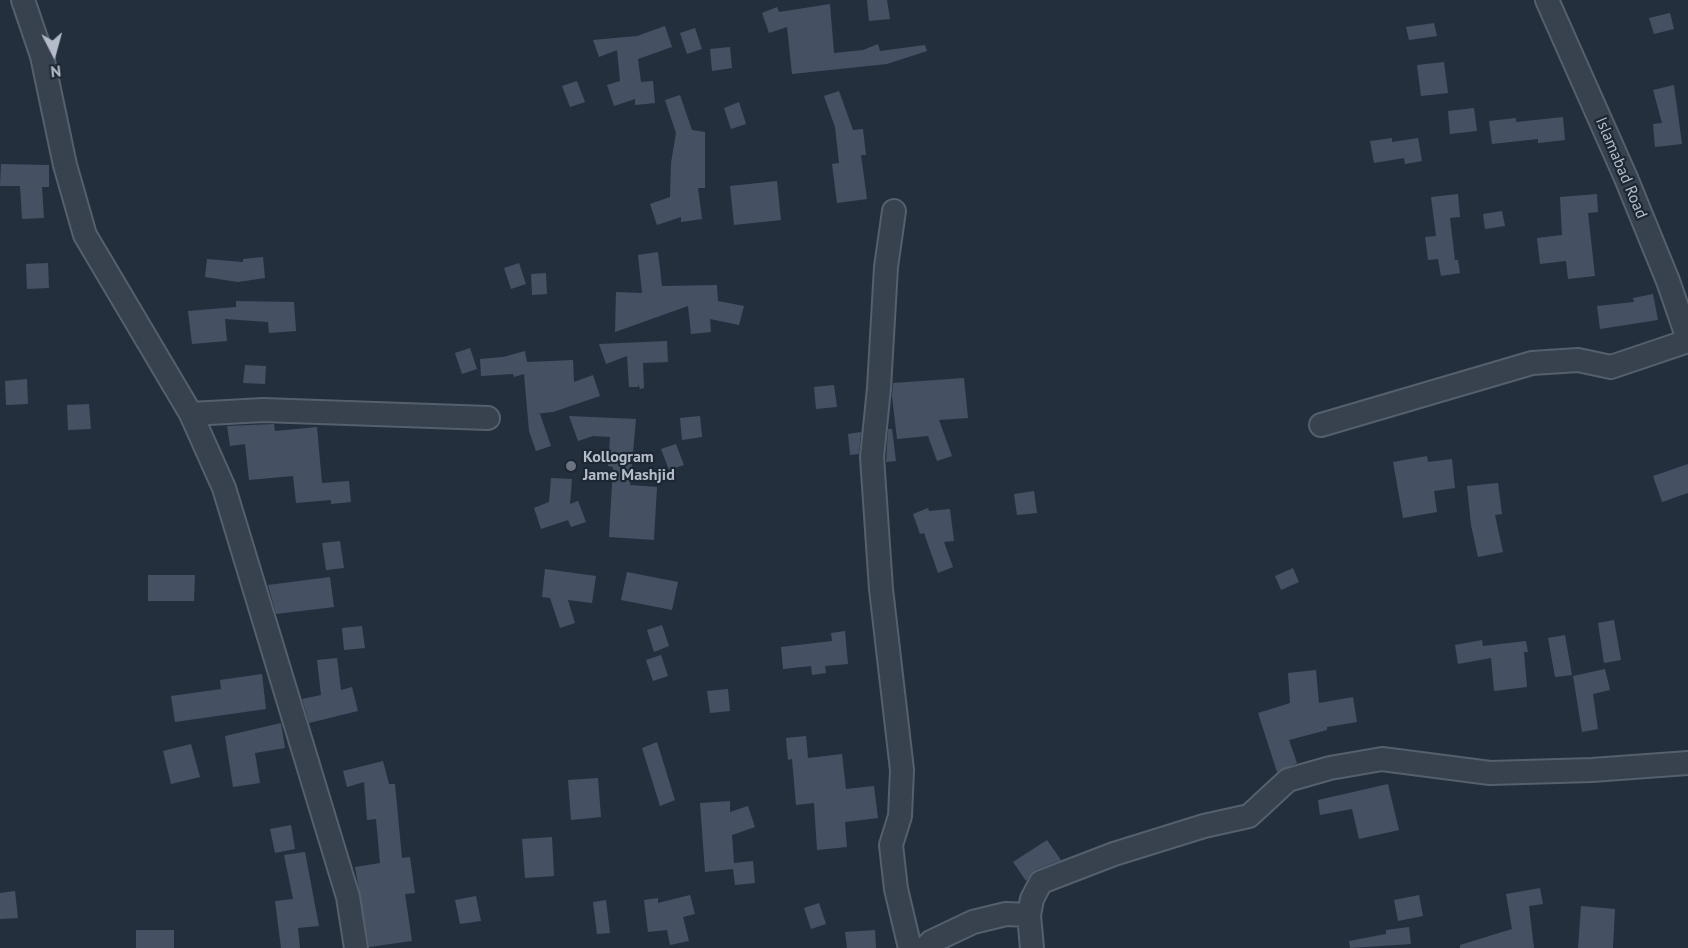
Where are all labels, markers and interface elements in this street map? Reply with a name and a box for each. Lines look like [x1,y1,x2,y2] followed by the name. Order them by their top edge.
[24,24,84,84] north arrow
[50,61,62,82] text: N
[1591,114,1651,222] street label: Islamabad Road
[583,447,675,485] place label: Kollogram Jame Mashjid
[564,459,578,473] marker: Kollogram Jame Mashjid

